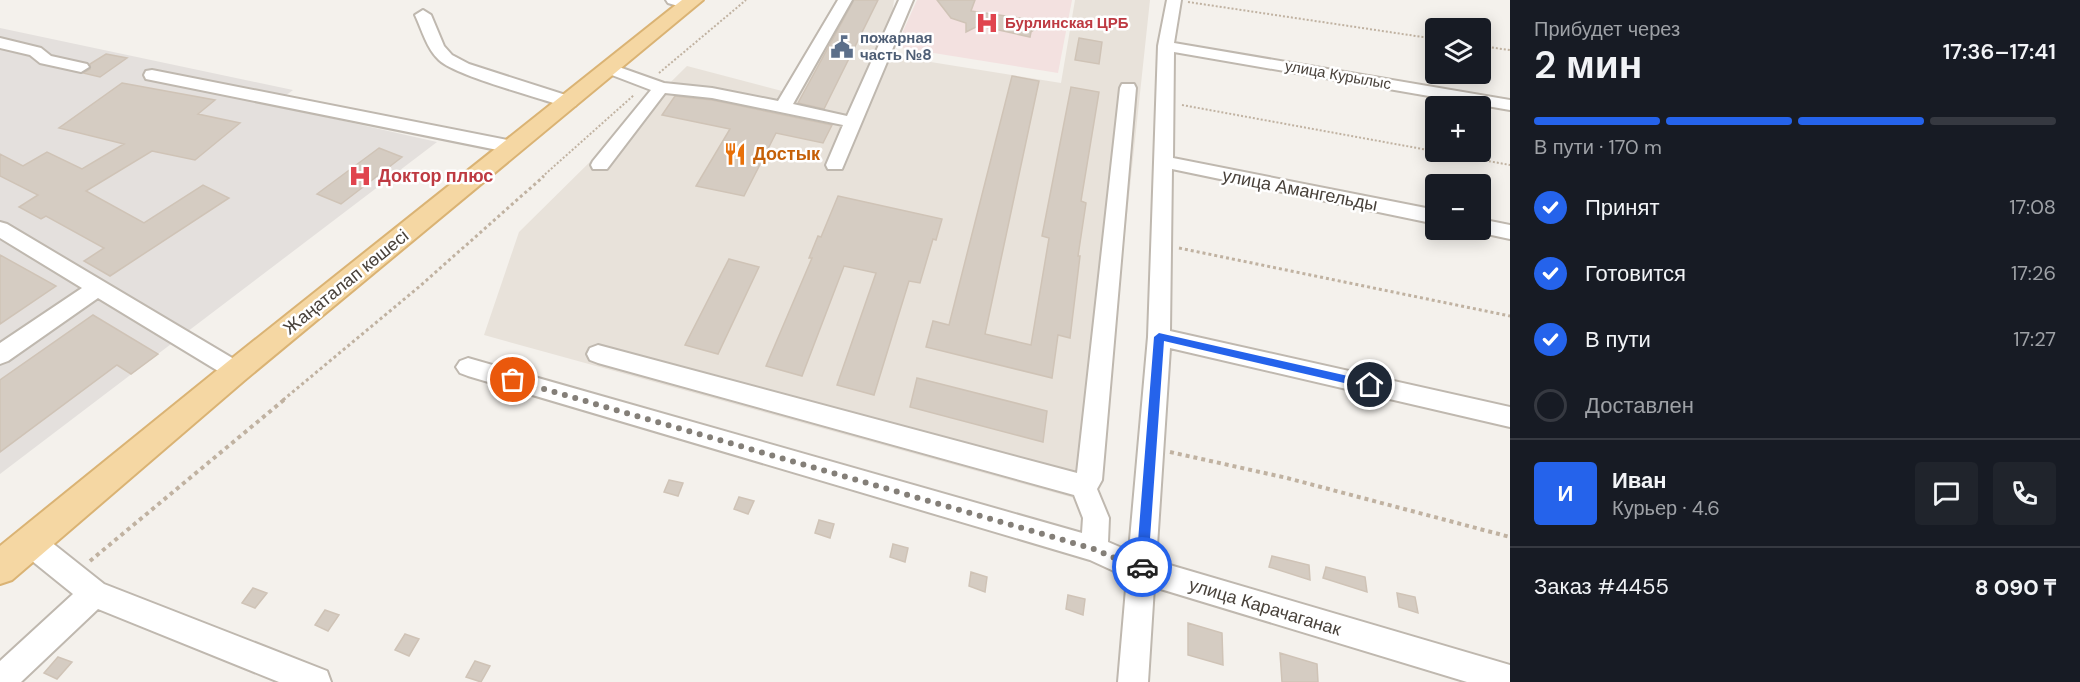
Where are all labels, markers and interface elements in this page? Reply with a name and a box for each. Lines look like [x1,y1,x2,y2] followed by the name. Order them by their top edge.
[974,10,1000,36] hospital icon: Бурлинская ЦРБ
[1005,13,1129,33] place label: Бурлинская ЦРБ
[1534,16,1680,42] text: Прибудет через
[1425,18,1491,240] map controls
[1425,18,1491,84] button: layers
[860,28,933,65] place label: пожарная часть №8
[829,34,855,60] public building icon: пожарная часть №8
[1943,37,2056,66] text: 17:36–17:41
[1534,39,1642,90] text: 2 мин
[1283,56,1393,94] street label: улица Курылыс
[1425,96,1491,162] button: +
[1534,134,1662,160] text: В пути · 170 m
[722,141,748,167] restaurant icon: Достык
[753,142,821,166] place label: Достык
[347,163,373,189] hospital icon: Доктор плюс
[1220,163,1380,217] street label: улица Амангельды
[378,164,493,188] place label: Доктор плюс
[1425,174,1491,240] button: −
[1534,191,1567,224] icon: check
[1585,193,1659,222] text: Принят
[2009,194,2056,220] text: 17:08
[278,224,414,340] street label: Жаңаталап көшесі
[1534,257,1567,290] icon: check
[1585,259,1686,288] text: Готовится
[2011,260,2056,286] text: 17:26
[1534,323,1567,356] icon: check
[1585,325,1651,354] text: В пути
[2013,326,2056,352] text: 17:27
[487,354,538,405] pin
[1344,359,1395,410] pin
[496,363,529,396] icon: bag
[1353,368,1386,401] icon: home
[1585,391,1694,420] text: Доставлен
[1915,462,1978,525] button: chat
[1993,462,2056,525] button: phone
[1612,466,1667,495] text: Иван
[1558,479,1573,508] text: И
[1612,495,1720,521] text: Курьер · 4.6
[1112,537,1172,597] courier
[1126,551,1159,584] icon: car
[1186,572,1344,642] street label: улица Карачаганак
[1534,572,1669,601] text: Заказ #4455
[1975,573,2056,602] text: 8 090 ₸

